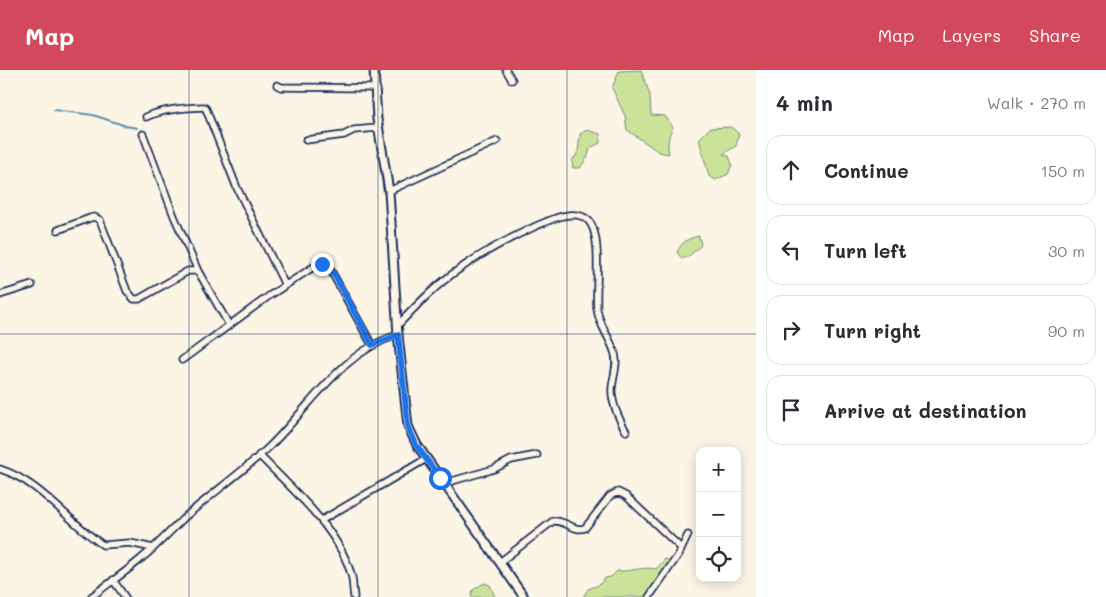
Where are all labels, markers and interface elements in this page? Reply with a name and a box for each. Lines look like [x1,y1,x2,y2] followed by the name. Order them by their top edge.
[25,20,74,51] text: Map
[878,23,914,47] text: Map
[942,23,1001,47] text: Layers
[1029,23,1081,47] text: Share
[776,89,833,116] text: 4 min
[987,92,1086,113] text: Walk · 270 m
[777,156,805,184] icon: ahead
[824,158,909,183] text: Continue
[1041,160,1085,181] text: 150 m
[777,236,805,264] icon: left
[824,238,907,263] text: Turn left
[1048,240,1085,261] text: 30 m
[311,253,334,276] route end
[777,316,805,344] icon: right
[824,318,921,343] text: Turn right
[1048,320,1085,341] text: 90 m
[777,396,805,424] icon: arrive
[824,398,1027,423] text: Arrive at destination
[696,447,741,582] map controls
[696,447,741,492] button: +
[429,467,452,490] route start
[696,492,741,537] button: −
[696,537,741,582] button: locate

